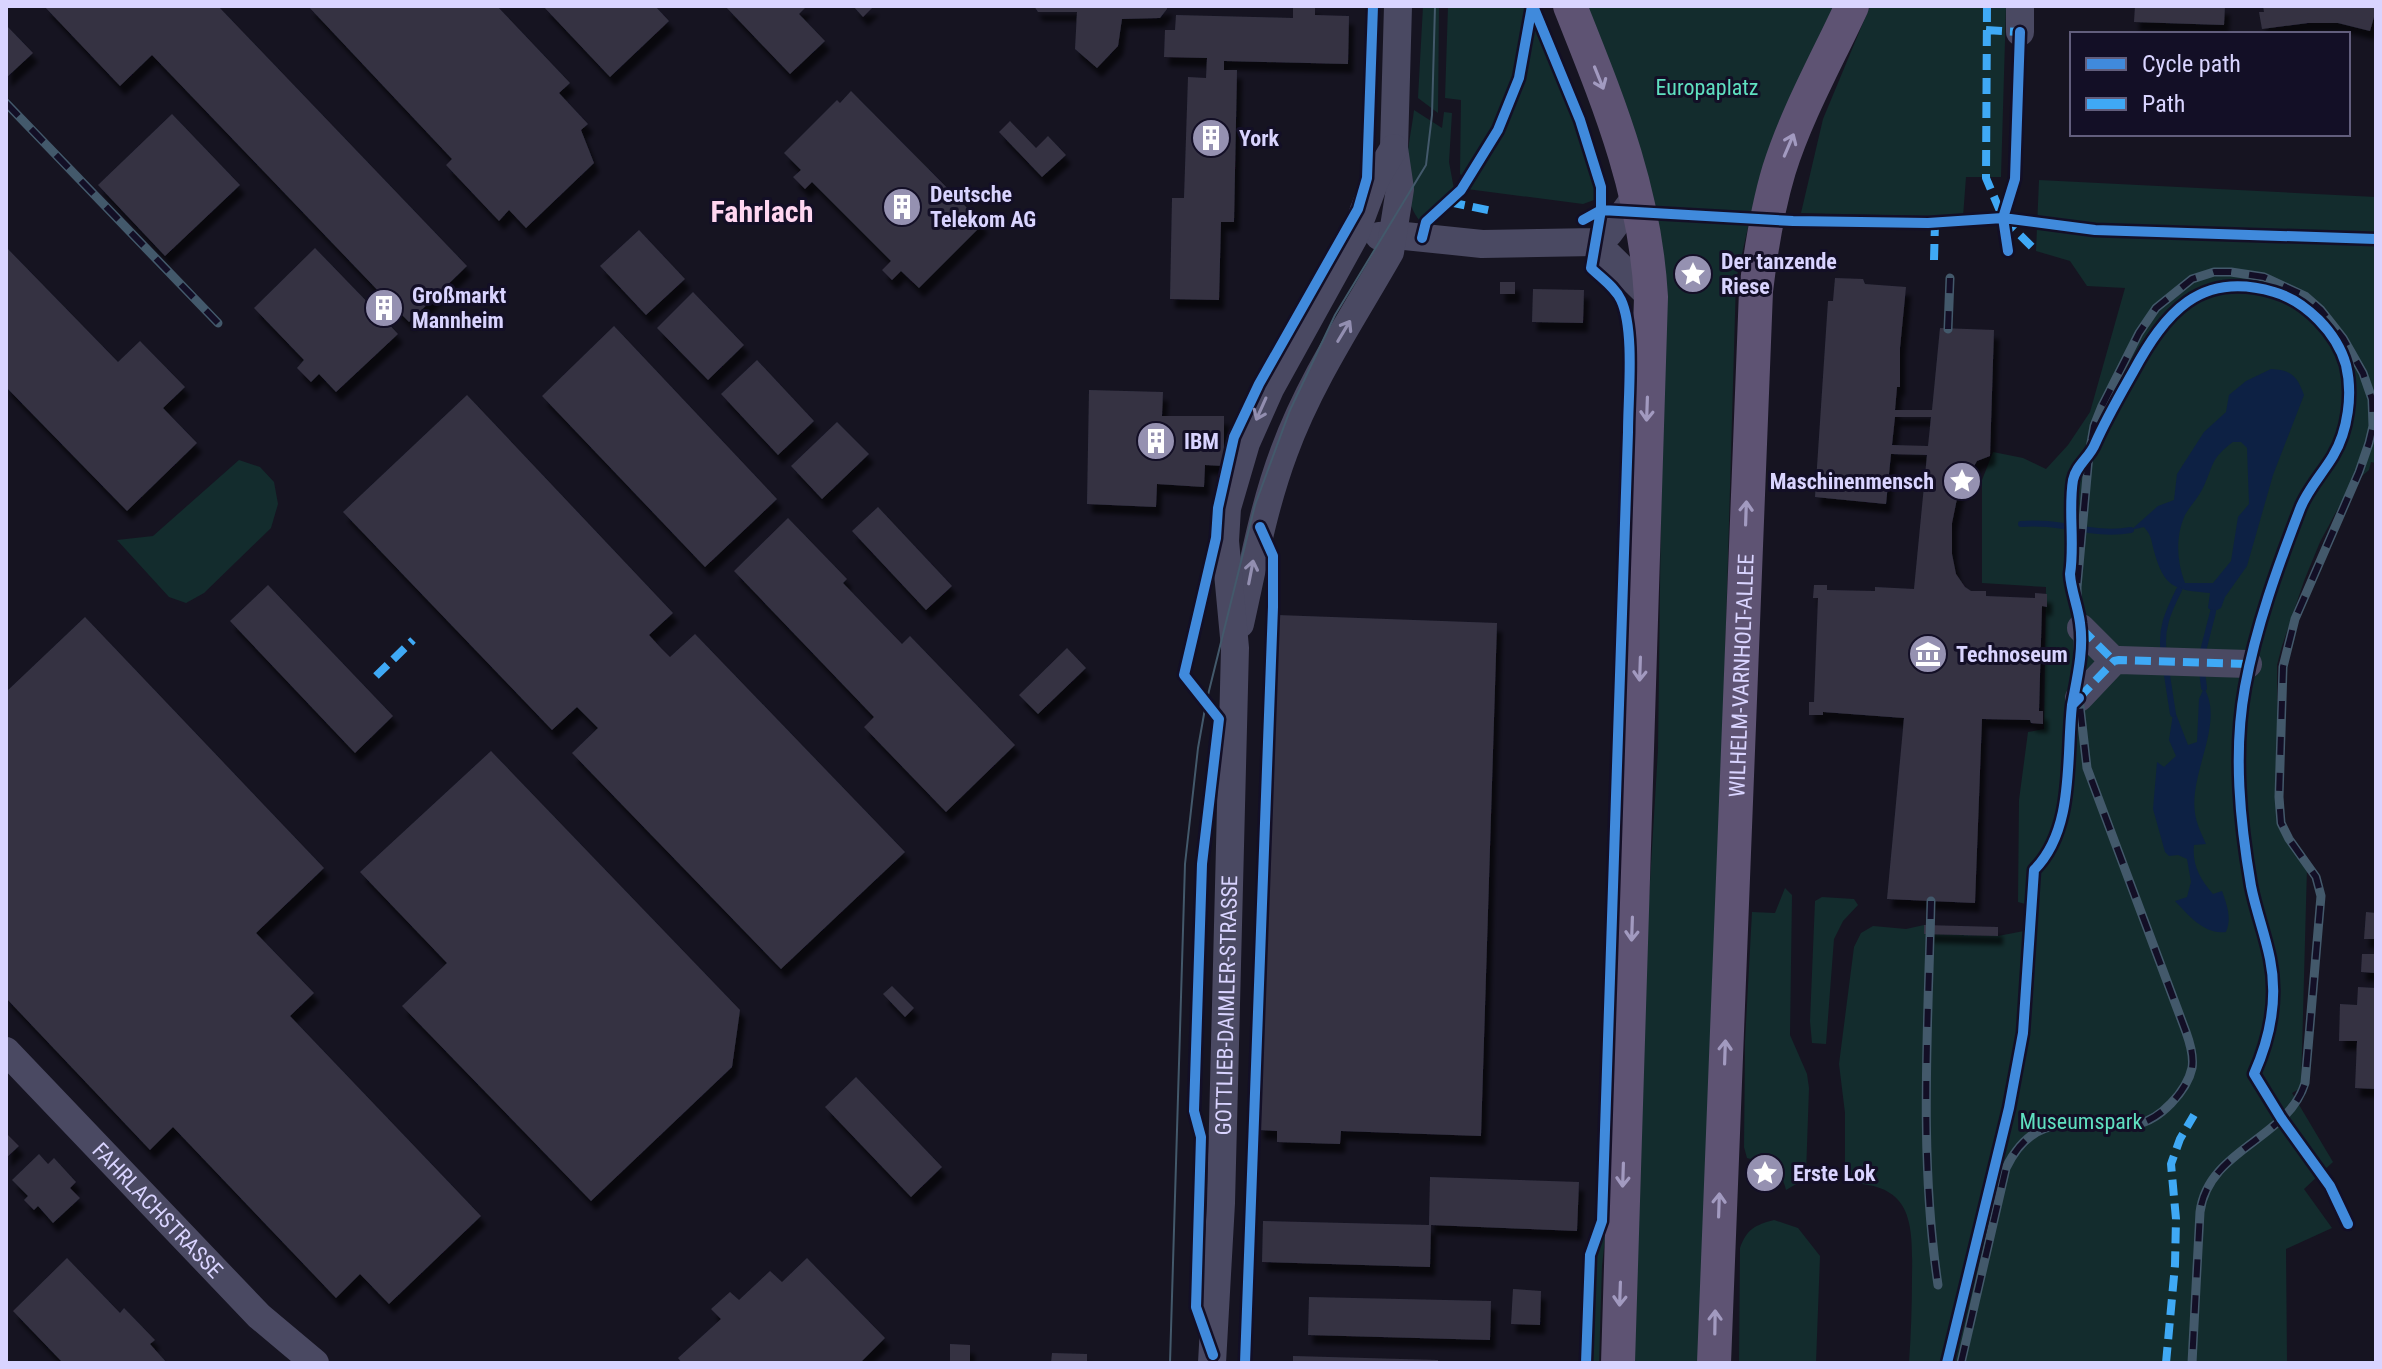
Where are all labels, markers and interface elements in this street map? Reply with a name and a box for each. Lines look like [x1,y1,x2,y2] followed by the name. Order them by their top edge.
[2070,32,2350,136] legend
[2142,50,2241,78] text: Cycle path
[1593,65,1607,90] one-way arrow
[1656,75,1758,100] park label: Europaplatz
[2142,90,2185,118] text: Path
[1190,117,1232,159] building icon: York
[1239,126,1279,151] place label: York
[1783,133,1798,158] one-way arrow
[930,182,1036,232] place label: Deutsche Telekom AG
[881,186,923,228] building icon: Deutsche Telekom AG
[711,194,813,229] district label: Fahrlach
[1721,249,1837,299] place label: Der tanzende Riese
[1672,253,1714,295] place icon: Der tanzende Riese
[412,283,506,333] place label: Großmarkt Mannheim
[363,287,405,329] building icon: Großmarkt Mannheim
[1336,320,1352,343] one-way arrow
[1640,395,1655,422] one-way arrow
[1253,397,1268,421] one-way arrow
[1135,420,1177,462] building icon: IBM
[1184,429,1219,454] place label: IBM
[1941,460,1983,502] place icon: Maschinenmensch
[1770,469,1934,494] place label: Maschinenmensch
[1738,500,1753,527] one-way arrow
[1724,553,1758,798] street label: WILHELM-VARNHOLT-ALLEE
[1244,560,1259,585] one-way arrow
[1907,633,1949,675] museum icon: Technoseum
[1956,642,2068,667] place label: Technoseum
[1632,655,1648,682] one-way arrow
[1210,875,1242,1136] street label: GOTTLIEB-DAIMLER-STRASSE
[1624,915,1639,942] one-way arrow
[1717,1039,1732,1066] one-way arrow
[2020,1109,2143,1134] park label: Museumspark
[88,1137,228,1283] street label: FAHRLACHSTRASSE
[1744,1152,1786,1194] place icon: Erste Lok
[1616,1161,1631,1188] one-way arrow
[1793,1161,1876,1186] place label: Erste Lok
[1711,1192,1726,1219] one-way arrow
[1612,1280,1627,1307] one-way arrow
[1707,1309,1722,1336] one-way arrow

